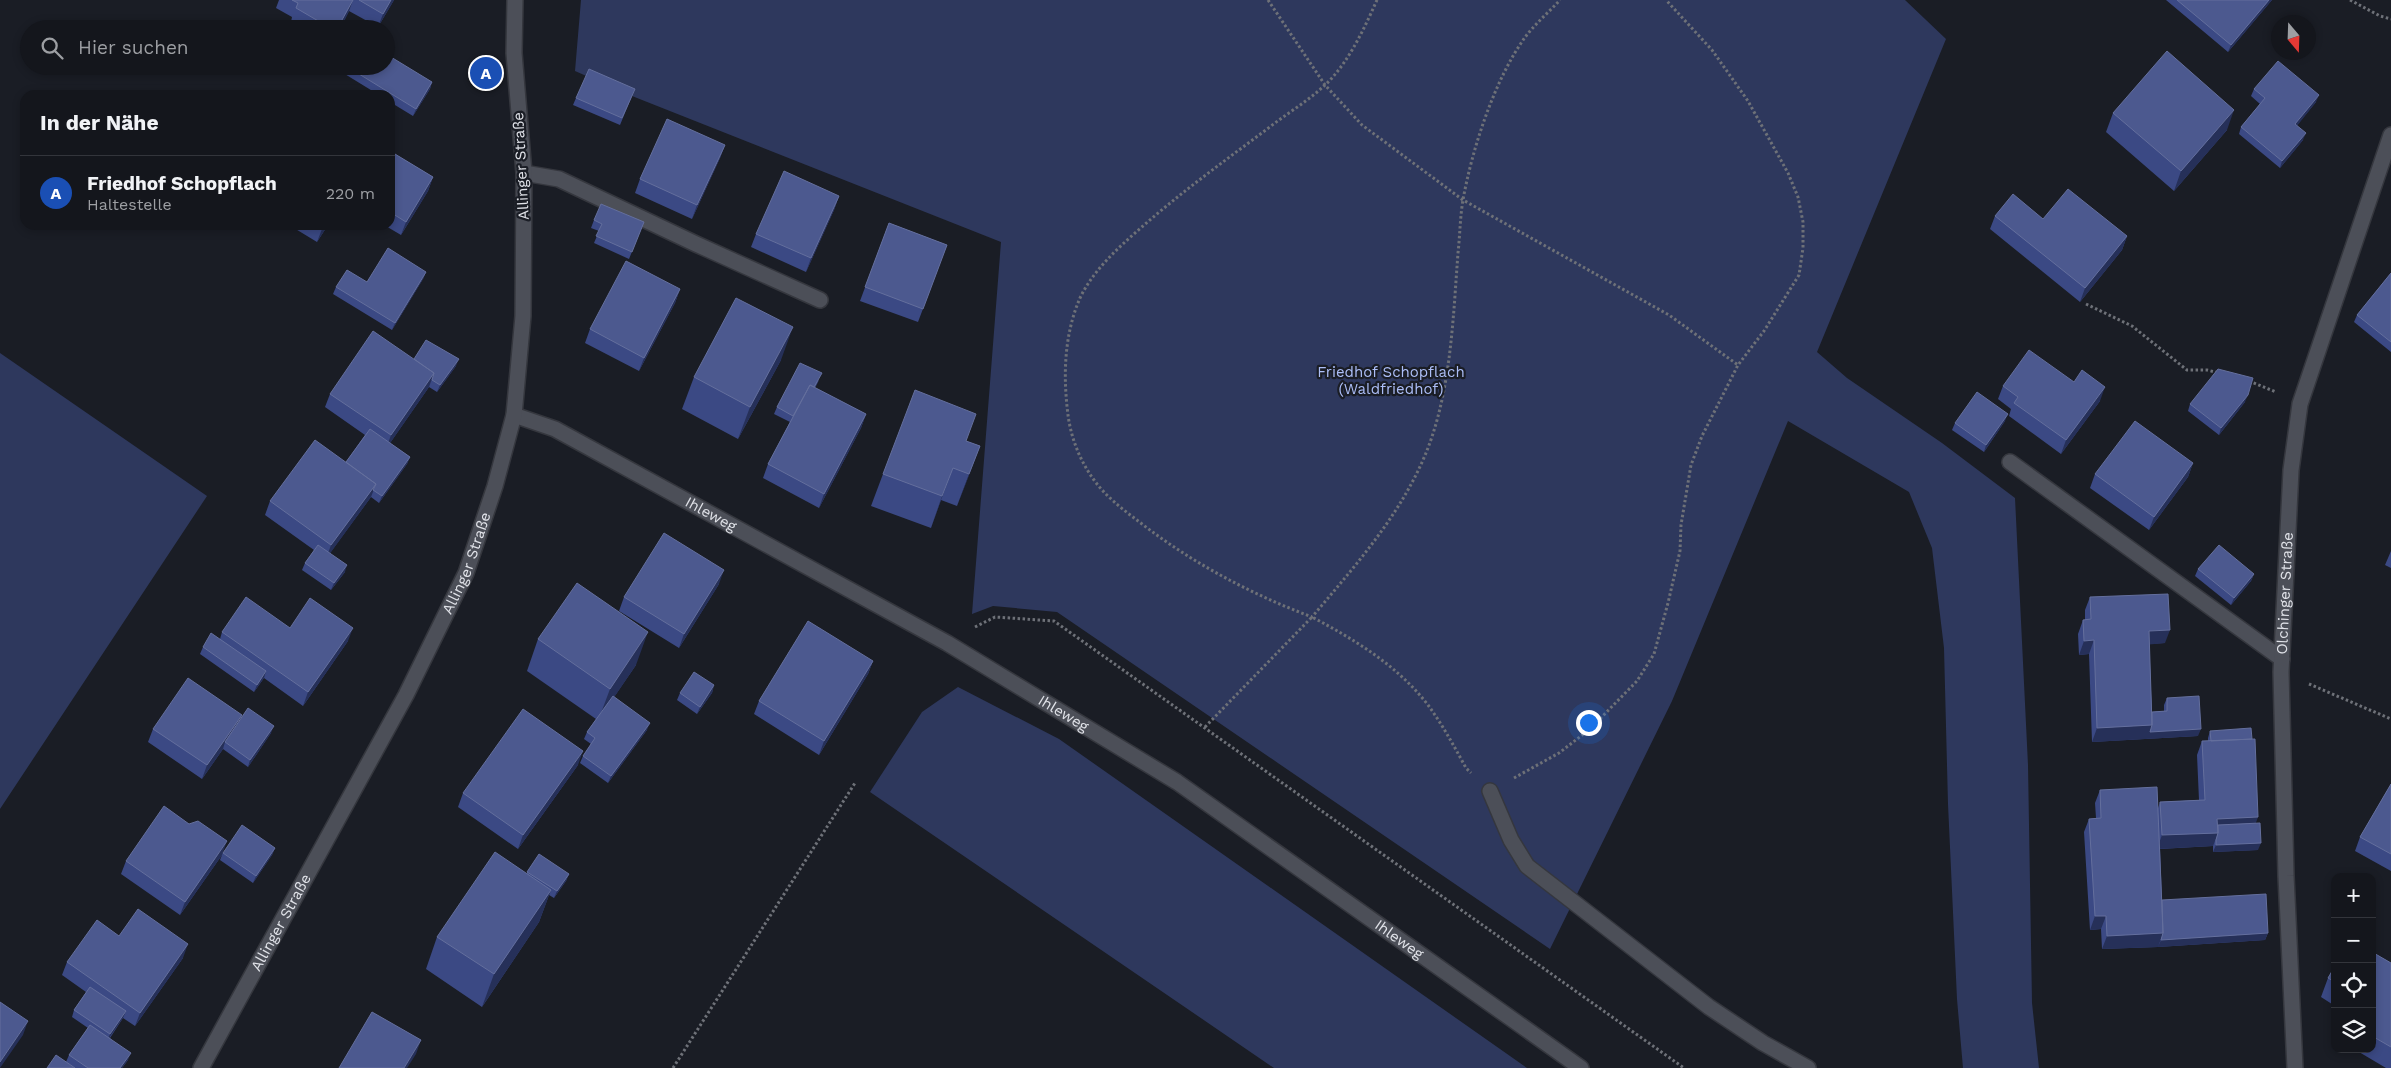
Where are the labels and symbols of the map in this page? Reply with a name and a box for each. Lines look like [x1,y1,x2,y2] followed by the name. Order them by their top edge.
[2271,15,2316,60] north arrow
[470,54,502,92] pin: A
[509,112,533,220] street label: Allinger Straße
[1317,363,1465,398] park label: Friedhof Schopflach (Waldfriedhof)
[682,493,740,535] street label: Ihleweg
[438,510,495,617] street label: Allinger Straße
[2273,532,2297,655] street label: Olchinger Straße
[1035,691,1092,735] street label: Ihleweg
[1576,710,1602,736] your location
[247,871,315,974] street label: Allinger Straße
[1371,916,1427,963] street label: Ihleweg

